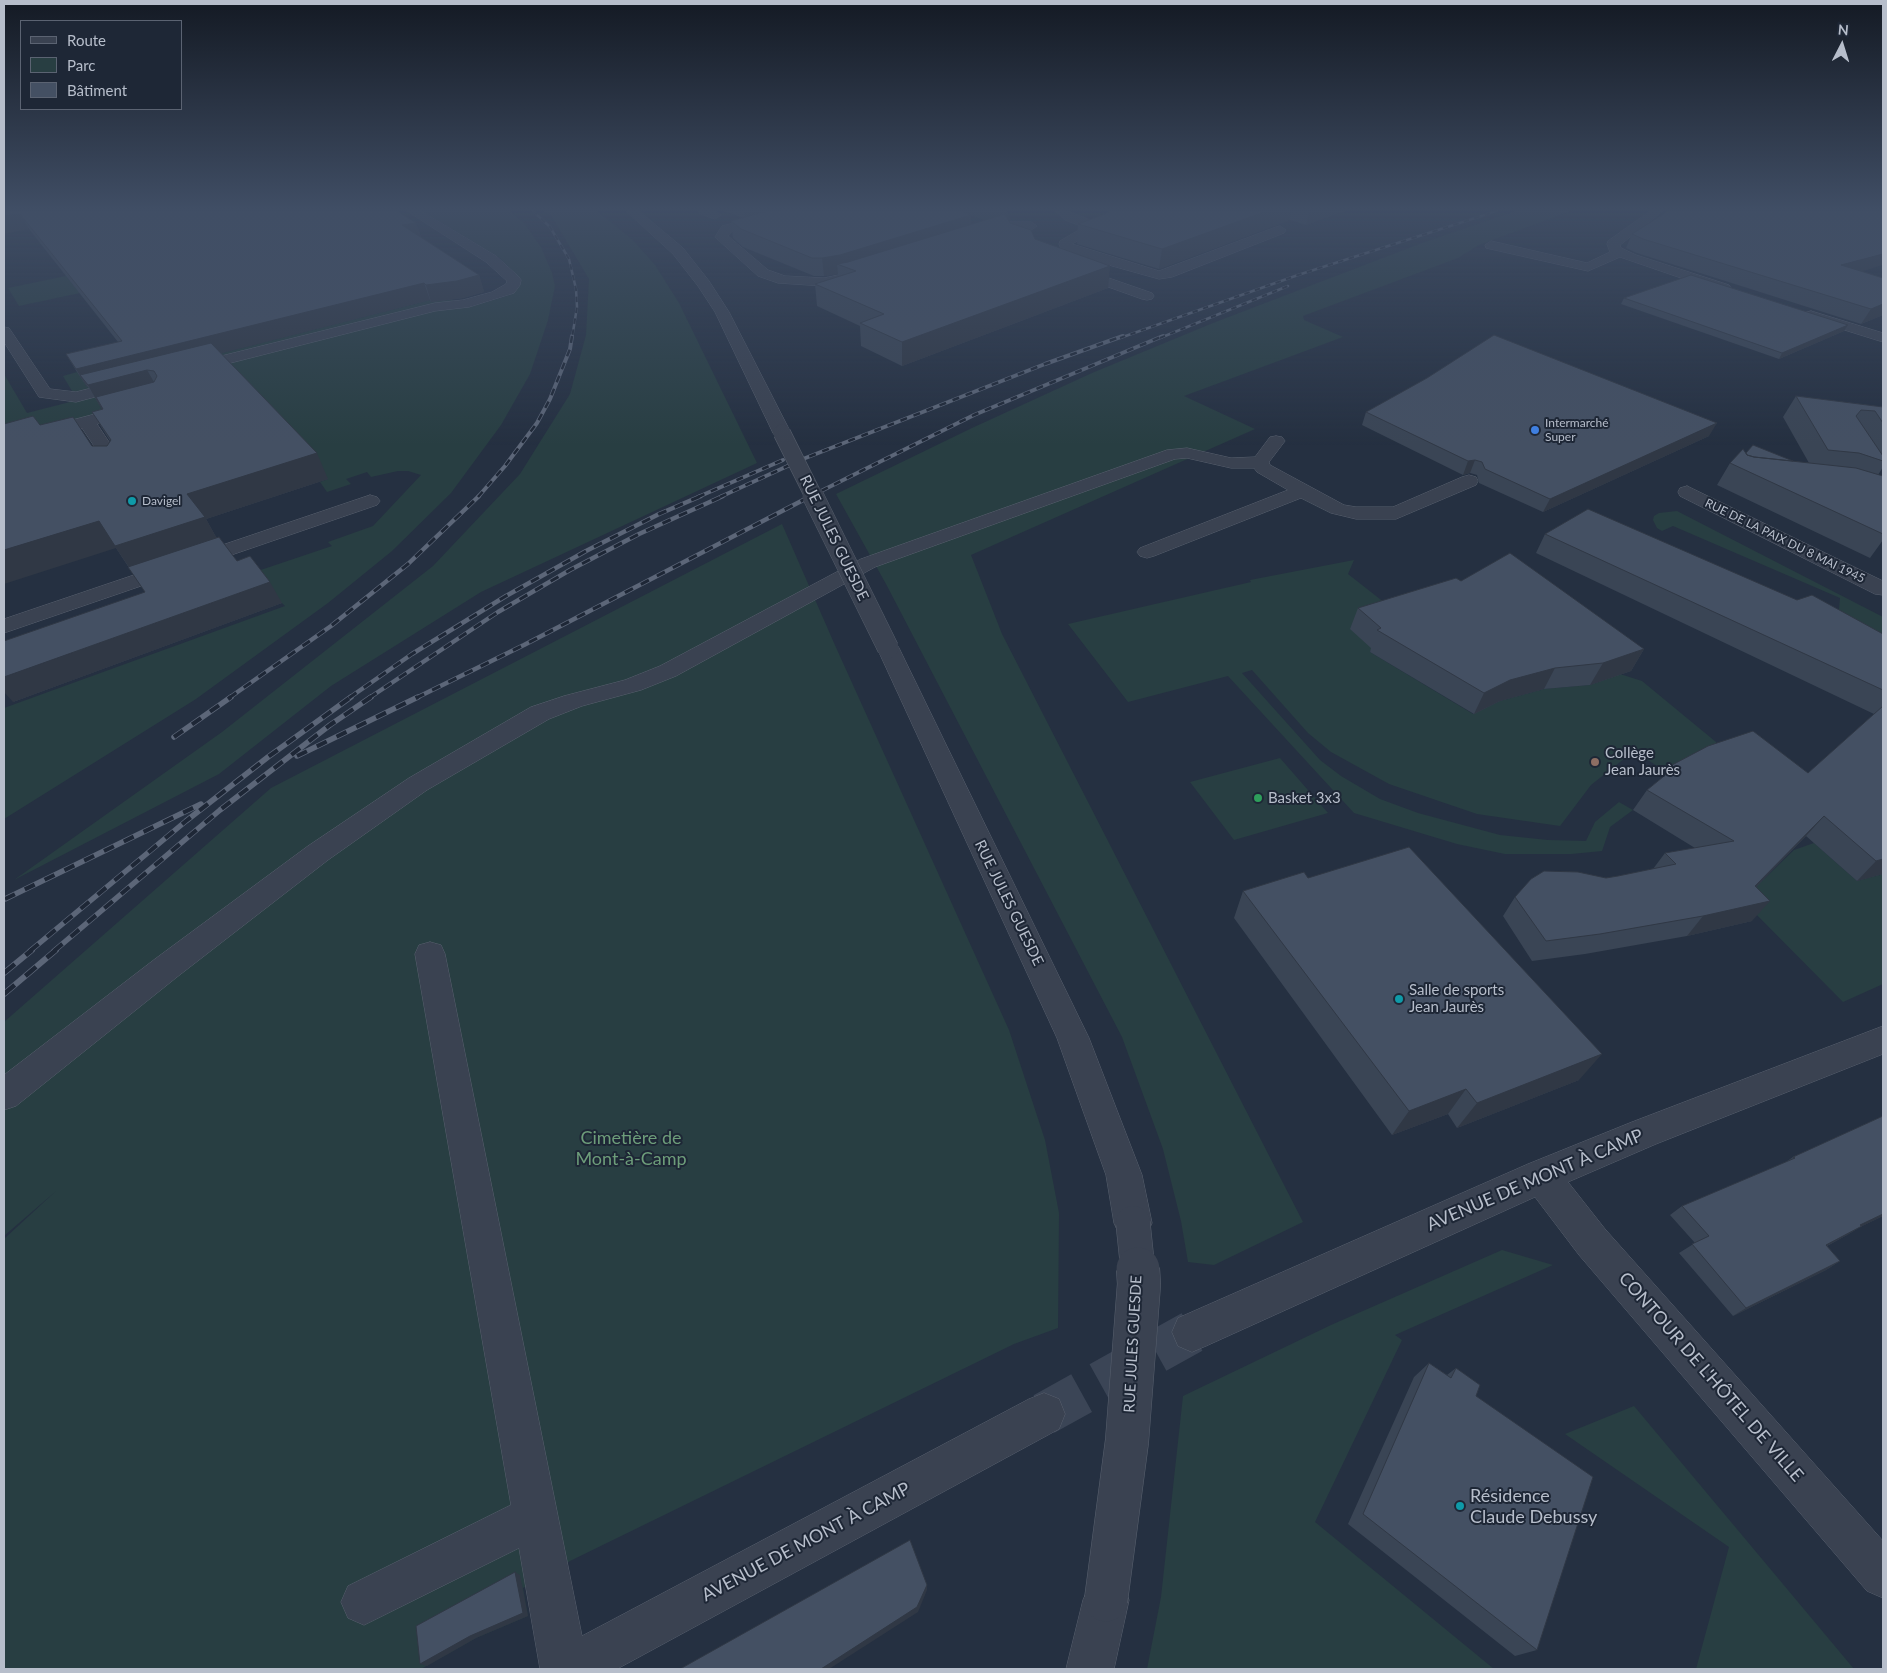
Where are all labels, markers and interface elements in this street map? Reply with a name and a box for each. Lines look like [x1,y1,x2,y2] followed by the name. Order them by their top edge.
[20,20,182,110] legend
[1817,20,1867,70] north arrow
[1837,21,1849,38] text: N
[67,31,106,49] text: Route
[67,56,96,74] text: Parc
[67,81,127,99] text: Bâtiment
[1545,416,1609,444] place label: Intermarché Super
[1529,424,1541,436] marker: Intermarché Super
[796,472,872,604] street label: RUE JULES GUESDE
[142,494,181,508] place label: Davigel
[126,495,138,507] marker: Davigel
[1703,496,1867,586] street label: RUE DE LA PAIX DU 8 MAI 1945
[1605,744,1680,779] place label: Collège Jean Jaurès
[1589,756,1601,768] marker: Collège Jean Jaurès
[1268,789,1341,807] place label: Basket 3x3
[1252,792,1264,804] marker: Basket 3x3
[971,837,1047,969] street label: RUE JULES GUESDE
[1409,981,1504,1016] place label: Salle de sports Jean Jaurès
[1393,993,1405,1005] marker: Salle de sports Jean Jaurès
[1423,1125,1647,1235] street label: AVENUE DE MONT À CAMP
[575,1127,687,1170] park label: Cimetière de Mont-à-Camp
[1614,1268,1808,1486] street label: CONTOUR DE L'HÔTEL DE VILLE
[1120,1275,1146,1413] street label: RUE JULES GUESDE
[698,1478,914,1606] street label: AVENUE DE MONT À CAMP
[1470,1485,1597,1528] place label: Résidence Claude Debussy
[1454,1500,1466,1512] marker: Résidence Claude Debussy

